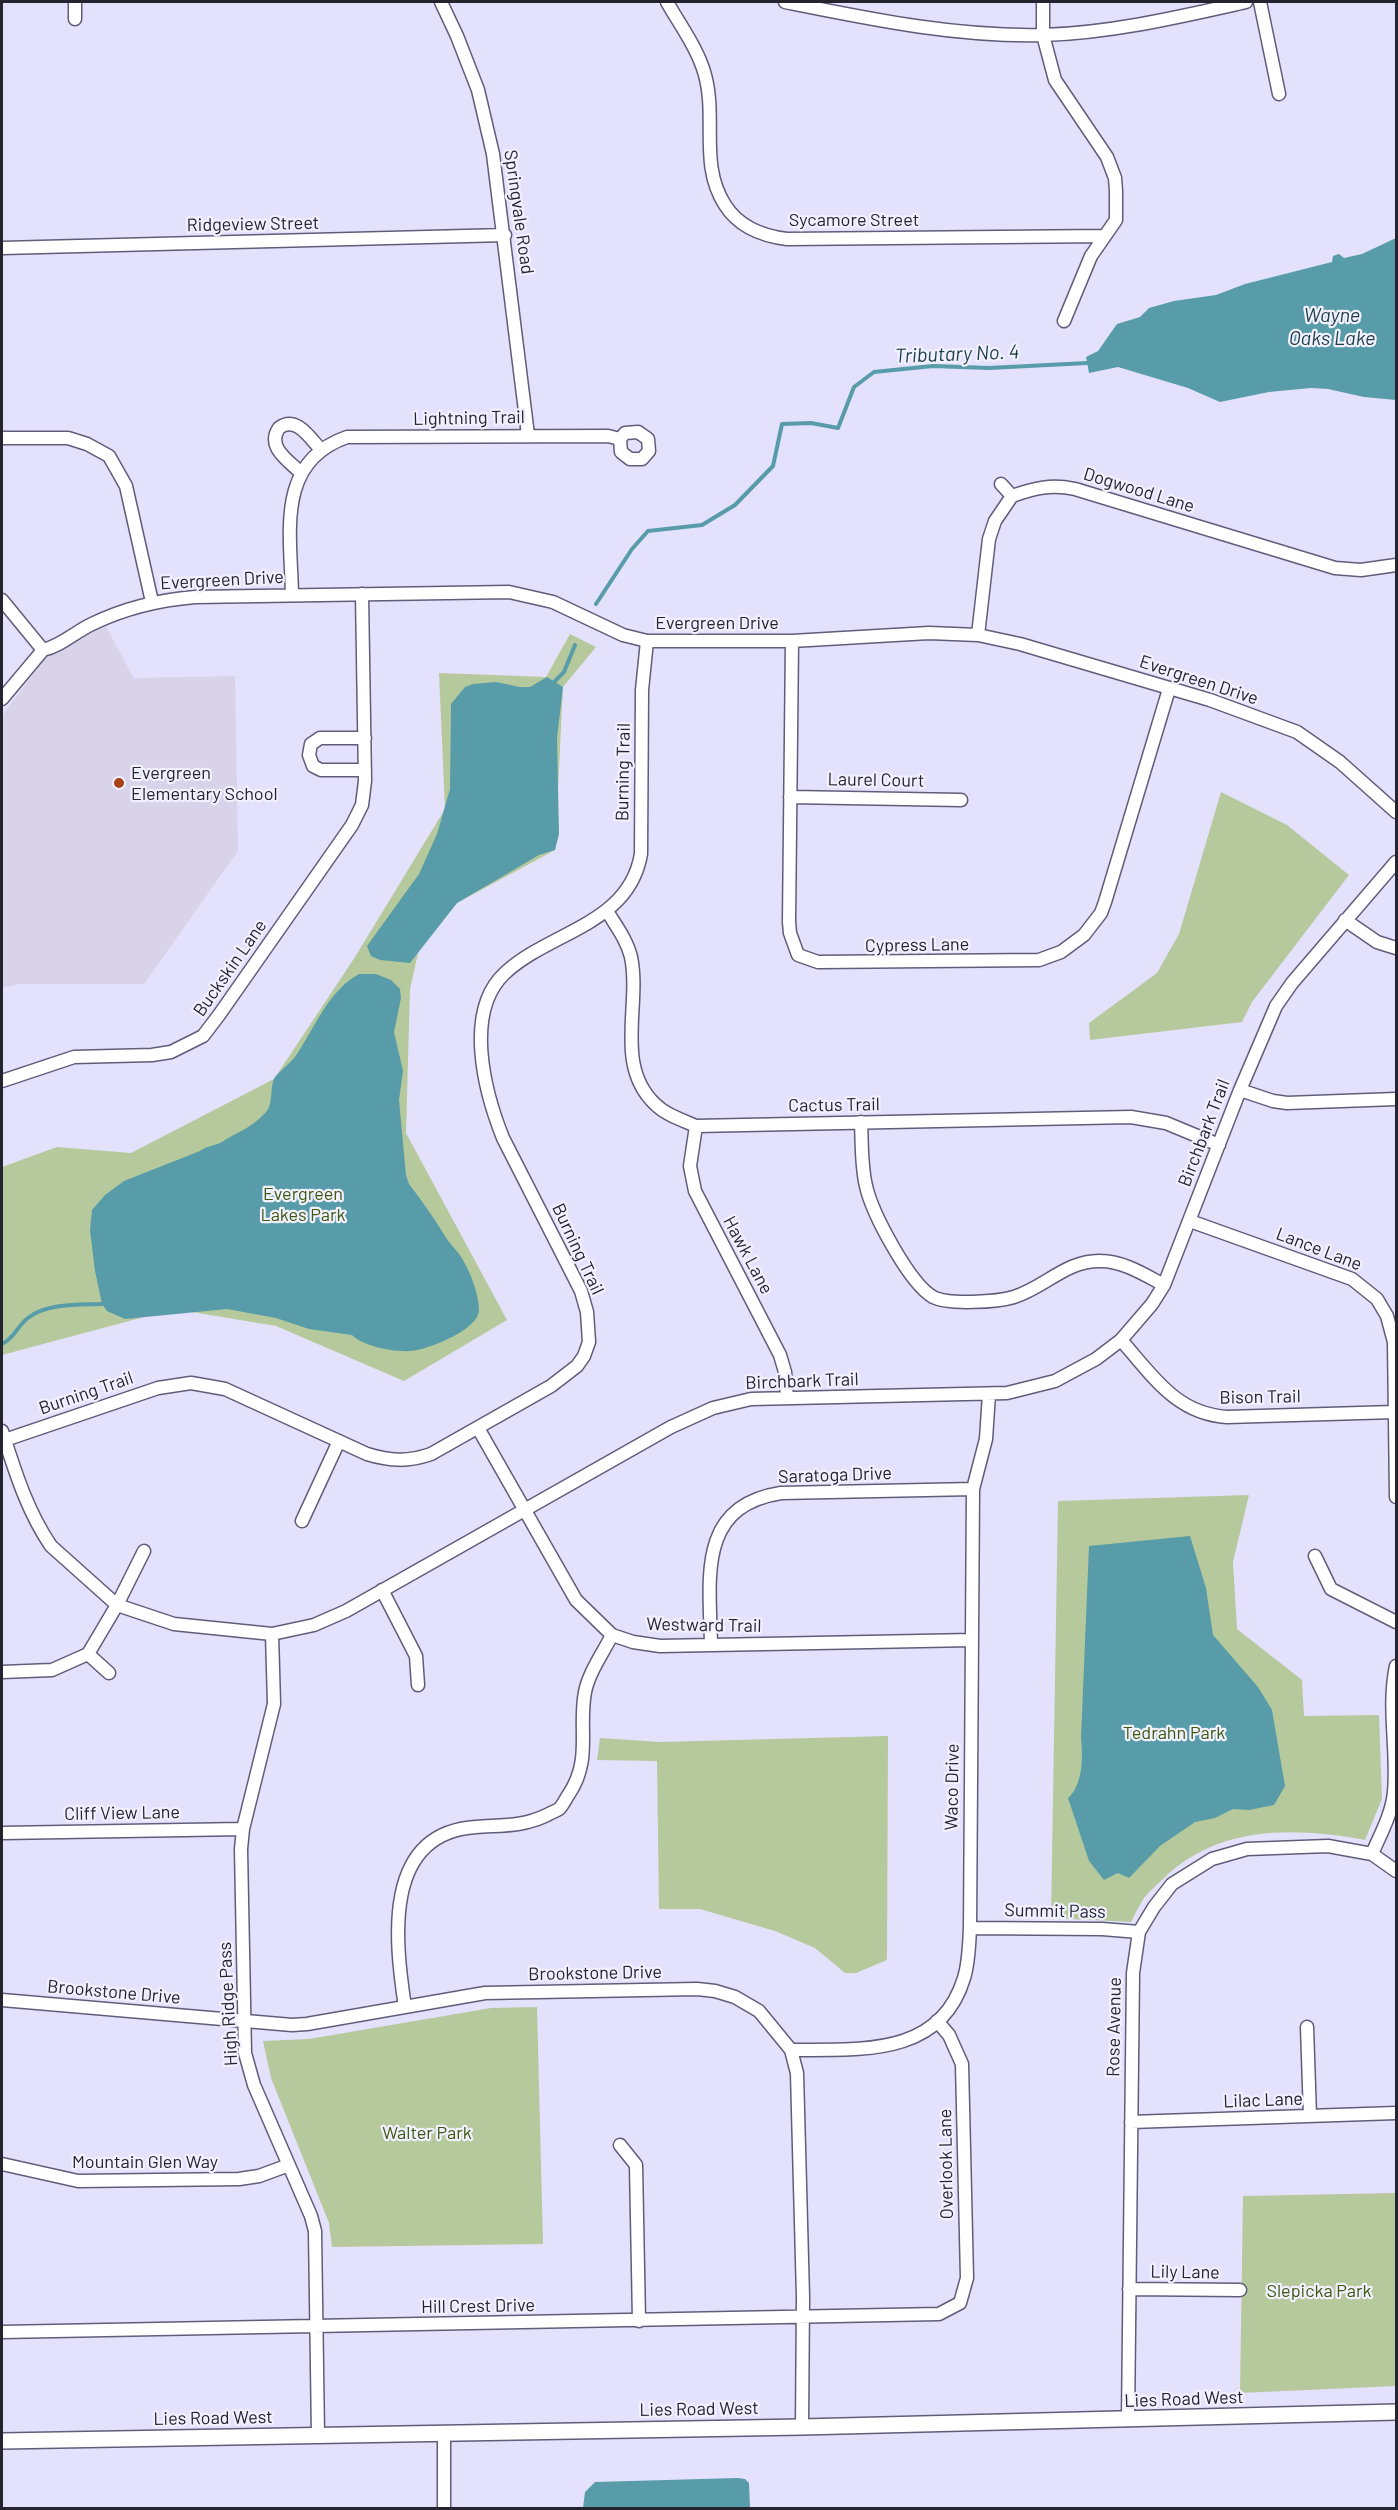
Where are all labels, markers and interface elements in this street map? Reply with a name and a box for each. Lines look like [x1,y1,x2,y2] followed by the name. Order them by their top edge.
[500,148,538,276] street label: Springvale Road
[789,209,919,231] street label: Sycamore Street
[187,212,319,236] street label: Ridgeview Street
[1289,303,1375,350] water label: Wayne Oaks Lake
[894,340,1020,368] water label: Tributary No. 4
[413,406,525,430] street label: Lightning Trail
[1081,463,1197,517] street label: Dogwood Lane
[160,566,284,594] street label: Evergreen Drive
[655,612,779,634] street label: Evergreen Drive
[1137,651,1261,709] street label: Evergreen Drive
[611,723,635,821] street label: Burning Trail
[131,762,278,804] place label: Evergreen Elementary School
[828,768,924,792] street label: Laurel Court
[112,776,126,790] marker: Evergreen Elementary School
[189,915,271,1021] street label: Buckskin Lane
[865,933,969,957] street label: Cypress Lane
[1174,1076,1234,1190] street label: Birchbark Trail
[788,1093,880,1117] street label: Cactus Trail
[260,1183,346,1226] park label: Evergreen Lakes Park
[547,1200,609,1298] street label: Burning Trail
[718,1212,778,1298] street label: Hawk Lane
[1273,1223,1365,1275] street label: Lance Lane
[36,1367,136,1419] street label: Burning Trail
[745,1368,859,1394] street label: Birchbark Trail
[1219,1385,1301,1409] street label: Bison Trail
[778,1462,892,1488] street label: Saratoga Drive
[646,1613,762,1637] street label: Westward Trail
[1123,1722,1225,1744] park label: Tedrahn Park
[940,1743,964,1831] street label: Waco Drive
[64,1801,180,1825] street label: Cliff View Lane
[1004,1899,1106,1923] street label: Summit Pass
[214,1941,242,2067] street label: High Ridge Pass
[528,1961,662,1985] street label: Brookstone Drive
[46,1975,182,2009] street label: Brookstone Drive
[1102,1977,1126,2077] street label: Rose Avenue
[1223,2088,1303,2112] street label: Lilac Lane
[934,2109,958,2219] street label: Overlook Lane
[382,2122,472,2144] park label: Walter Park
[72,2151,218,2173] street label: Mountain Glen Way
[1150,2261,1220,2283] street label: Lily Lane
[1266,2280,1372,2302] park label: Slepicka Park
[421,2294,535,2318] street label: Hill Crest Drive
[1124,2386,1244,2412] street label: Lies Road West
[639,2397,759,2421] street label: Lies Road West
[153,2406,273,2430] street label: Lies Road West

